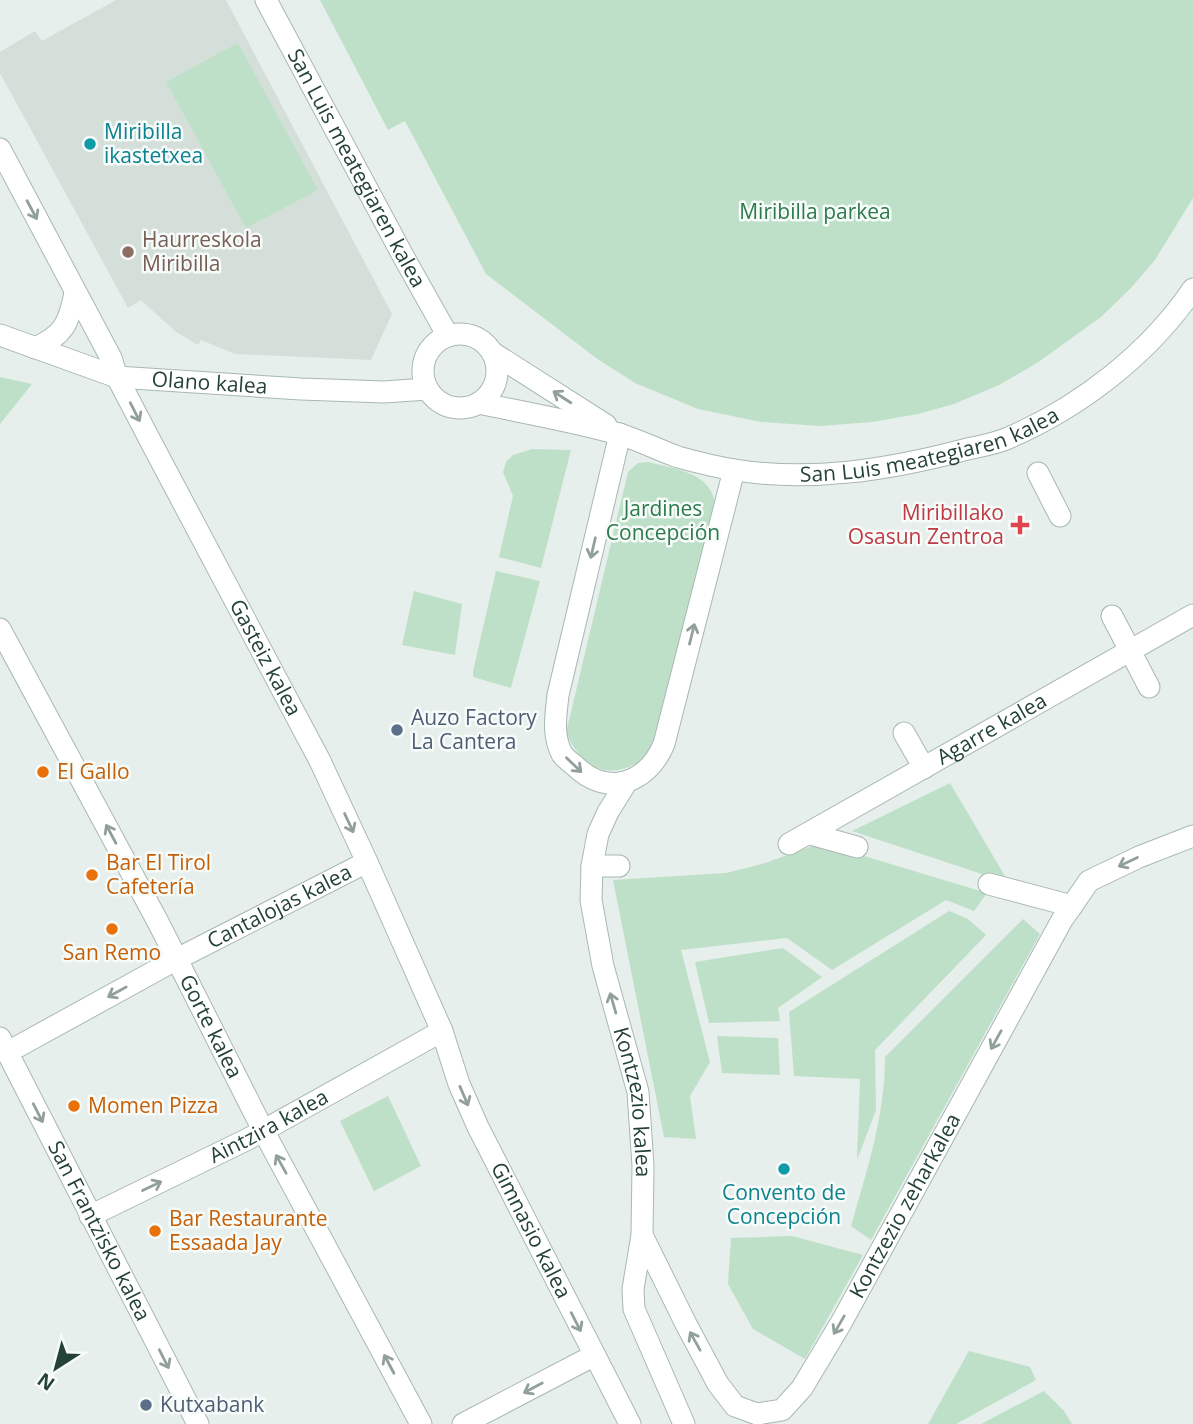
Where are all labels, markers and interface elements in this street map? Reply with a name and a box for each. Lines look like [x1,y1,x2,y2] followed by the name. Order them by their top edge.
[282,44,433,292] street label: San Luis meategiaren kalea
[104,117,203,169] place label: Miribilla ikastetxea
[82,136,98,152] marker: Miribilla ikastetxea
[739,197,891,225] park label: Miribilla parkea
[25,199,39,219] one-way arrow
[142,225,262,277] place label: Haurreskola Miribilla
[120,244,136,260] marker: Haurreskola Miribilla
[151,364,268,400] street label: Olano kalea
[553,390,572,404] one-way arrow
[800,400,1064,488] street label: San Luis meategiaren kalea
[129,401,143,422] one-way arrow
[606,494,720,546] park label: Jardines Concepción
[848,498,1004,550] place label: Miribillako Osasun Zentroa
[1010,515,1030,535] marker: Miribillako Osasun Zentroa
[586,536,599,559] one-way arrow
[224,594,309,720] street label: Gasteiz kalea
[686,623,699,646] one-way arrow
[931,686,1051,771] street label: Agarre kalea
[411,703,537,755] place label: Auzo Factory La Cantera
[389,722,405,738] marker: Auzo Factory La Cantera
[57,757,130,785] place label: El Gallo
[565,757,582,774] one-way arrow
[35,764,51,780] marker: El Gallo
[343,812,356,833] one-way arrow
[103,824,117,845] one-way arrow
[106,848,211,900] place label: Bar El Tirol Cafetería
[1118,856,1139,870] one-way arrow
[202,857,356,954] street label: Cantalojas kalea
[84,867,100,883] marker: Bar El Tirol Cafetería
[104,921,120,937] marker: San Remo
[63,938,161,966] place label: San Remo
[174,969,250,1083] street label: Gorte kalea
[108,986,128,1000] one-way arrow
[606,992,619,1014] one-way arrow
[608,1024,658,1177] street label: Kontzezio kalea
[989,1029,1002,1050] one-way arrow
[204,1082,333,1169] street label: Aintzira kalea
[458,1085,471,1106] one-way arrow
[88,1091,218,1119] place label: Momen Pizza
[66,1098,82,1114] marker: Momen Pizza
[32,1102,46,1123] one-way arrow
[842,1108,966,1303] street label: Kontzezio zeharkalea
[42,1136,158,1325] street label: San Frantzisko kalea
[274,1154,288,1174] one-way arrow
[485,1157,578,1303] street label: Gimnasio kalea
[776,1161,792,1177] marker: Convento de Concepción
[141,1178,162,1192] one-way arrow
[722,1178,846,1230] place label: Convento de Concepción
[169,1204,327,1256] place label: Bar Restaurante Essaada Jay
[147,1223,163,1239] marker: Bar Restaurante Essaada Jay
[569,1311,583,1332] one-way arrow
[832,1315,846,1335] one-way arrow
[688,1332,702,1352] one-way arrow
[21,1333,91,1403] north arrow
[158,1348,172,1369] one-way arrow
[382,1354,395,1375] one-way arrow
[32,1367,60,1397] text: N
[523,1381,544,1395] one-way arrow
[160,1390,264,1418] place label: Kutxabank
[138,1397,154,1413] marker: Kutxabank

